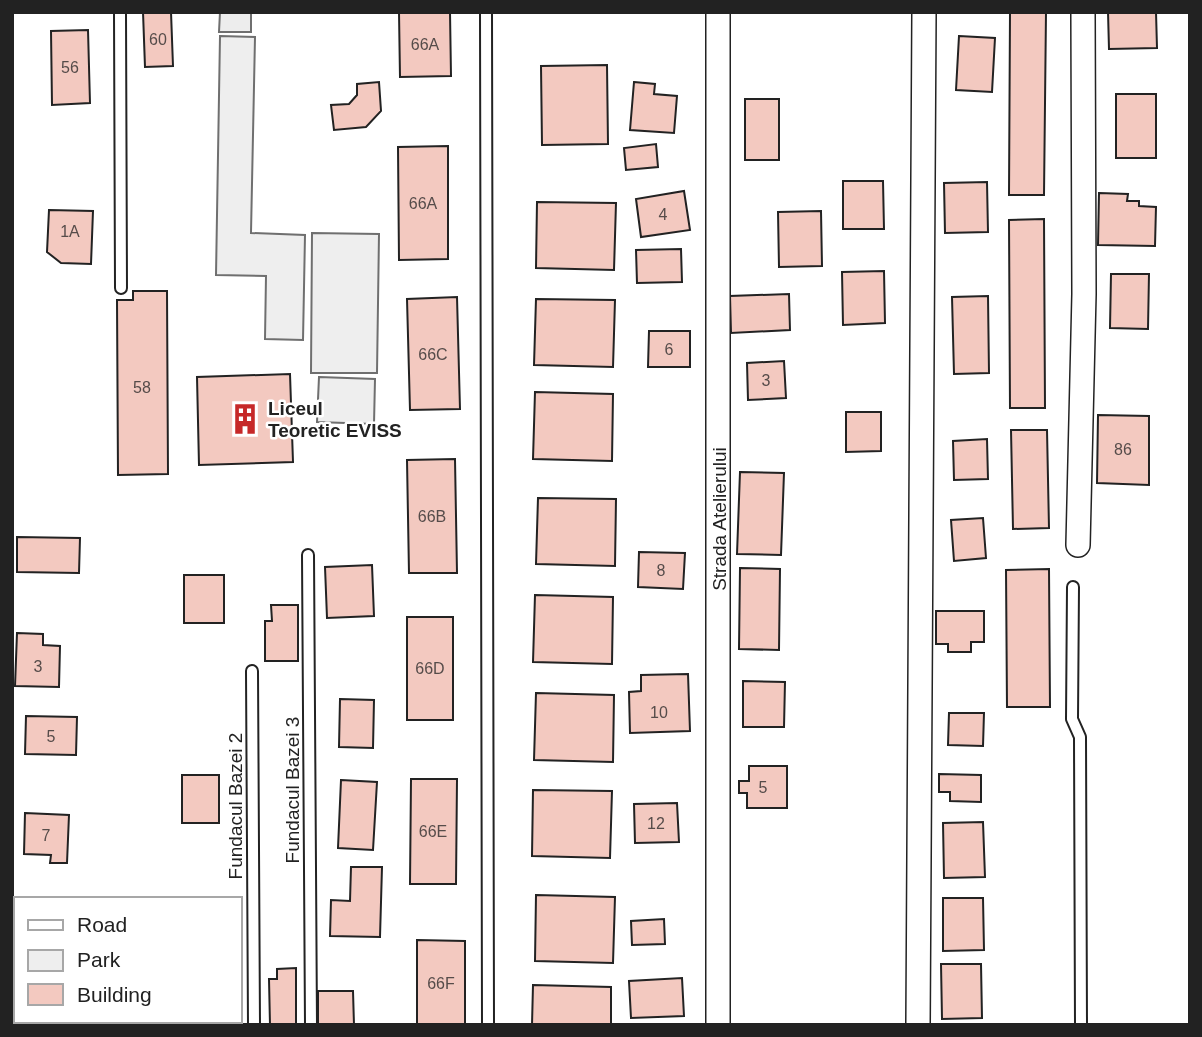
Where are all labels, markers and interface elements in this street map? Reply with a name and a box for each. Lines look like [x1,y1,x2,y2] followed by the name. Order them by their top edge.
[149,31,167,48] house number: 60
[411,36,440,53] house number: 66A
[61,59,79,76] house number: 56
[409,195,438,212] house number: 66A
[659,206,668,223] house number: 4
[60,223,80,240] house number: 1A
[665,341,674,358] house number: 6
[418,346,448,363] house number: 66C
[762,372,771,389] house number: 3
[133,379,151,396] house number: 58
[268,398,402,441] place label: Liceul Teoretic EVISS
[228,402,262,436] building icon: Liceul Teoretic EVISS
[1114,441,1132,458] house number: 86
[709,447,730,591] street label: Strada Atelierului
[418,508,446,525] house number: 66B
[657,562,666,579] house number: 8
[34,658,43,675] house number: 3
[415,660,445,677] house number: 66D
[650,704,668,721] house number: 10
[282,717,303,863] street label: Fundacul Bazei 3
[47,728,56,745] house number: 5
[225,733,246,879] street label: Fundacul Bazei 2
[759,779,768,796] house number: 5
[647,815,665,832] house number: 12
[419,823,447,840] house number: 66E
[42,827,51,844] house number: 7
[14,897,242,1023] legend
[77,913,127,936] text: Road
[77,948,121,971] text: Park
[427,975,455,992] house number: 66F
[77,983,152,1006] text: Building

